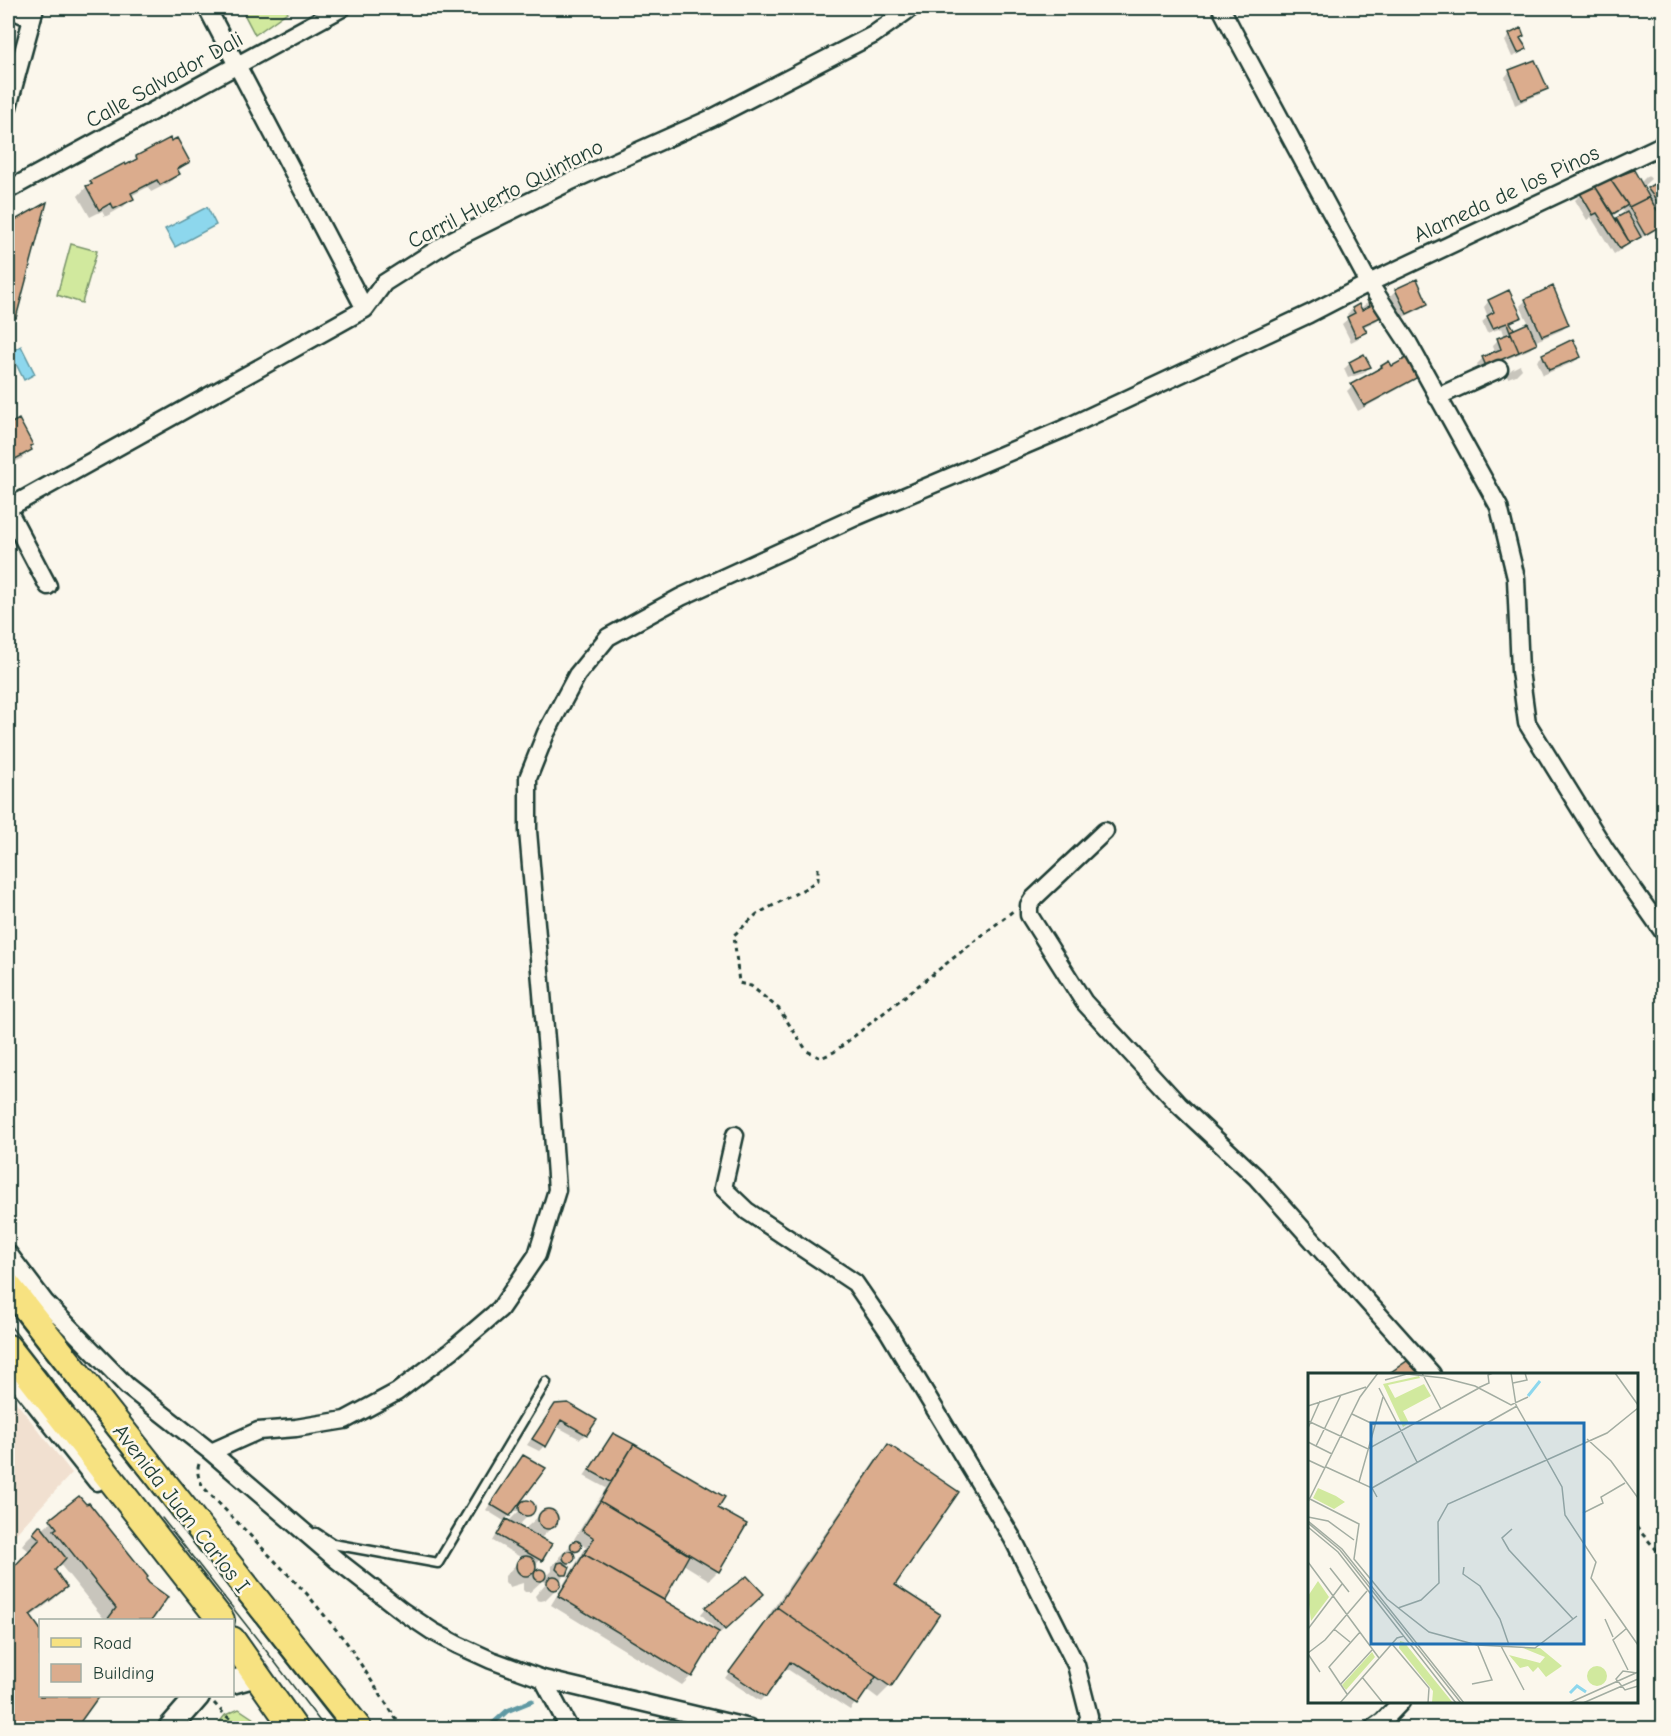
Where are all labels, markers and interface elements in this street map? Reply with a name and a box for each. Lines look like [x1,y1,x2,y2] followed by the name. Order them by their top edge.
[81,26,248,134] street label: Calle Salvador Dali
[403,133,608,254] street label: Carril Huerto Quintano
[1410,140,1603,248] street label: Alameda de los Pinos
[1308,1373,1638,1703] inset map
[107,1419,255,1598] street label: Avenida Juan Carlos I
[39,1619,234,1697] legend
[93,1633,132,1654] text: Road
[93,1663,155,1684] text: Building

